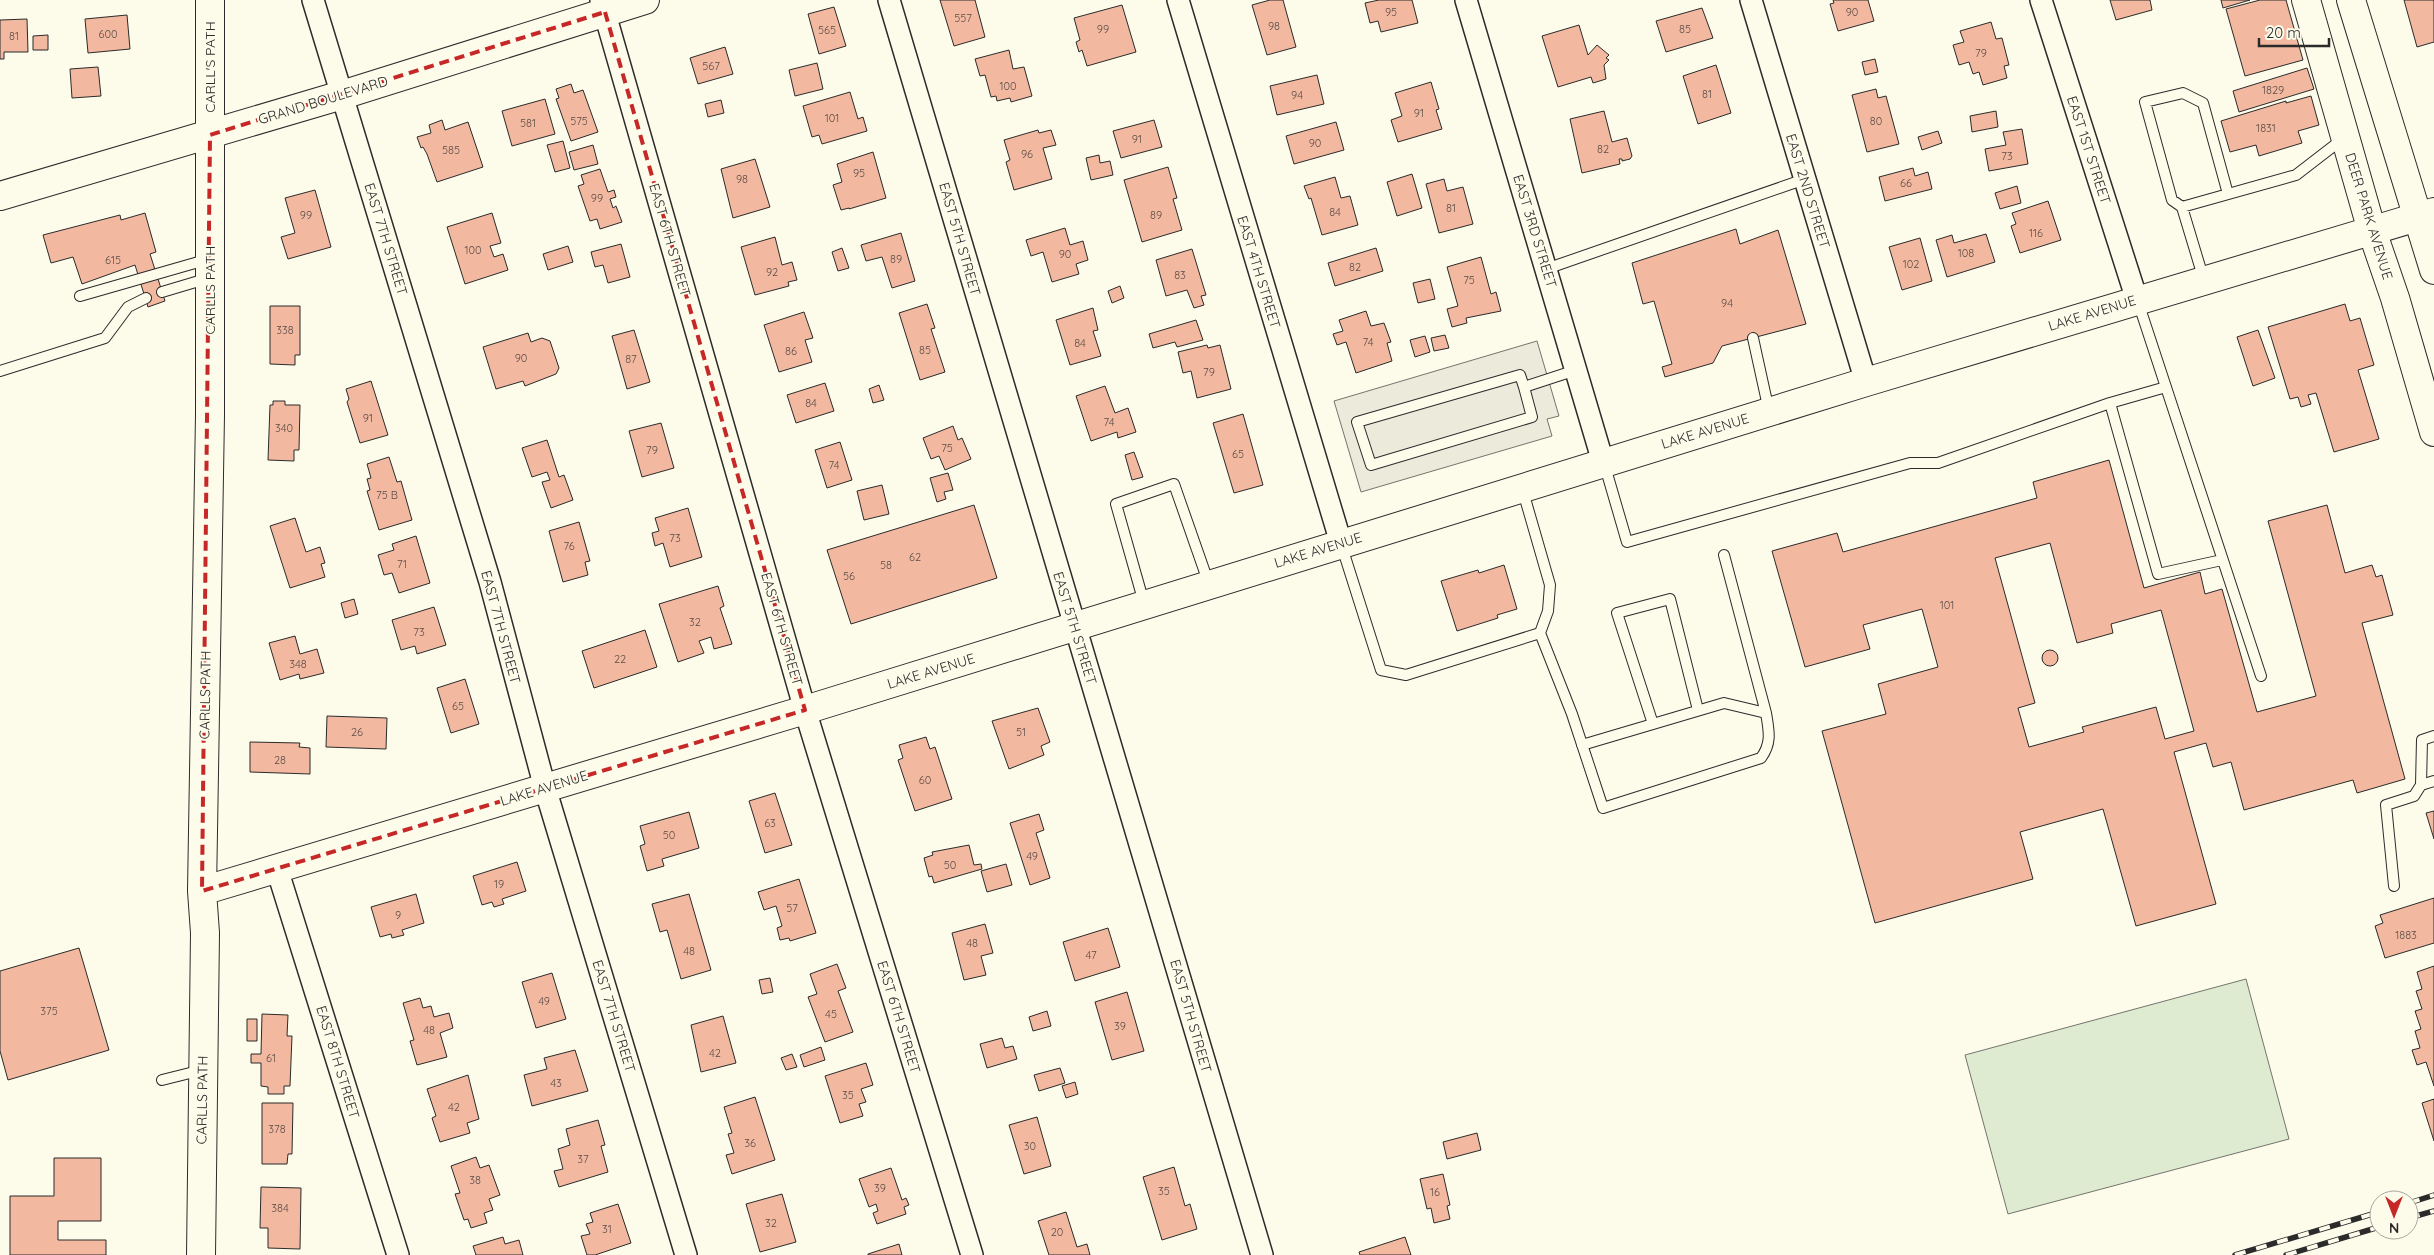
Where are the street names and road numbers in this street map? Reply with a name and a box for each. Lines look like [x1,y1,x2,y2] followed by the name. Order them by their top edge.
[201,21,219,113] street label: CARLL'S PATH
[256,72,390,128] street label: GRAND BOULEVARD
[2063,94,2115,206] street label: EAST 1ST STREET
[1782,131,1834,251] street label: EAST 2ND STREET
[2341,150,2397,282] street label: DEER PARK AVENUE
[1509,172,1561,290] street label: EAST 3RD STREET
[935,180,985,298] street label: EAST 5TH STREET
[360,181,412,297] street label: EAST 7TH STREET
[645,181,695,299] street label: EAST 6TH STREET
[1233,213,1285,331] street label: EAST 4TH STREET
[201,246,219,334] street label: CARLLS PATH
[2046,291,2138,335] street label: LAKE AVENUE
[1659,409,1751,453] street label: LAKE AVENUE
[1272,528,1364,572] street label: LAKE AVENUE
[477,568,525,686] street label: EAST 7TH STREET
[1049,569,1101,687] street label: EAST 5TH STREET
[757,570,807,688] street label: EAST 6TH STREET
[885,649,977,693] street label: LAKE AVENUE
[195,650,215,740] street label: CARLLS PATH
[498,766,590,810] street label: LAKE AVENUE
[1166,957,1216,1075] street label: EAST 5TH STREET
[588,958,640,1074] street label: EAST 7TH STREET
[873,958,925,1076] street label: EAST 6TH STREET
[312,1003,364,1121] street label: EAST 8TH STREET
[192,1055,212,1145] street label: CARLLS PATH

